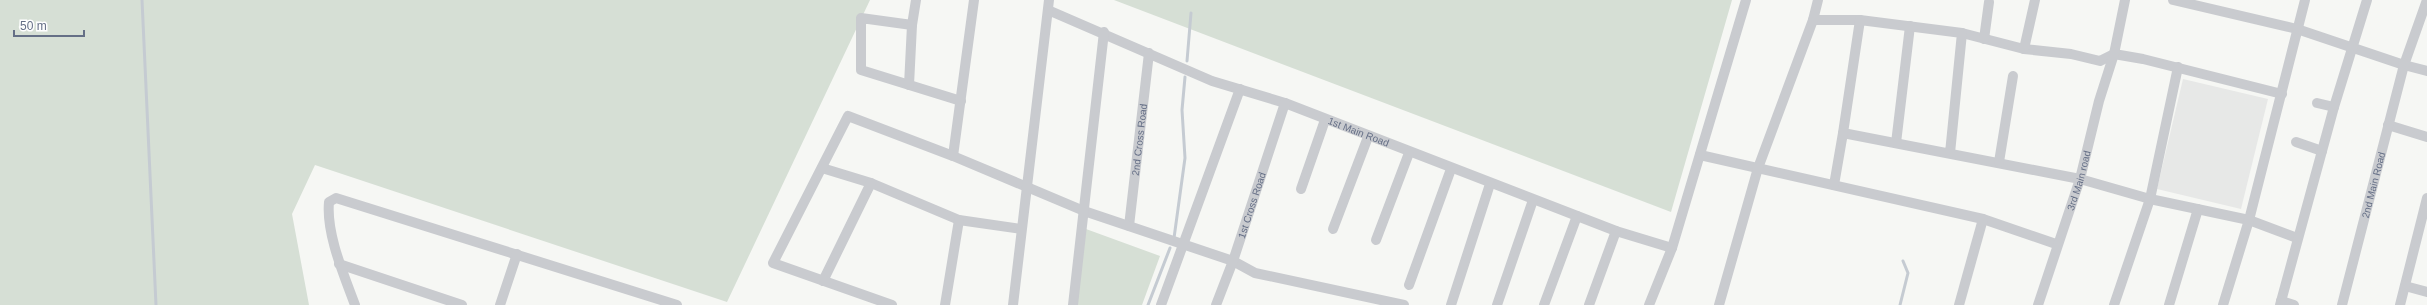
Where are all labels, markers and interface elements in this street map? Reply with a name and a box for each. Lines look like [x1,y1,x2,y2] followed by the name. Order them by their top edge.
[14,12,84,38] scale bar
[20,19,47,33] text: 50 m
[1130,103,1149,176] street label: 2nd Cross Road
[1326,115,1391,149] street label: 1st Main Road
[2065,150,2093,212] street label: 3rd Main road
[2360,151,2387,219] street label: 2nd Main Road
[1236,171,1268,240] street label: 1st Cross Road

